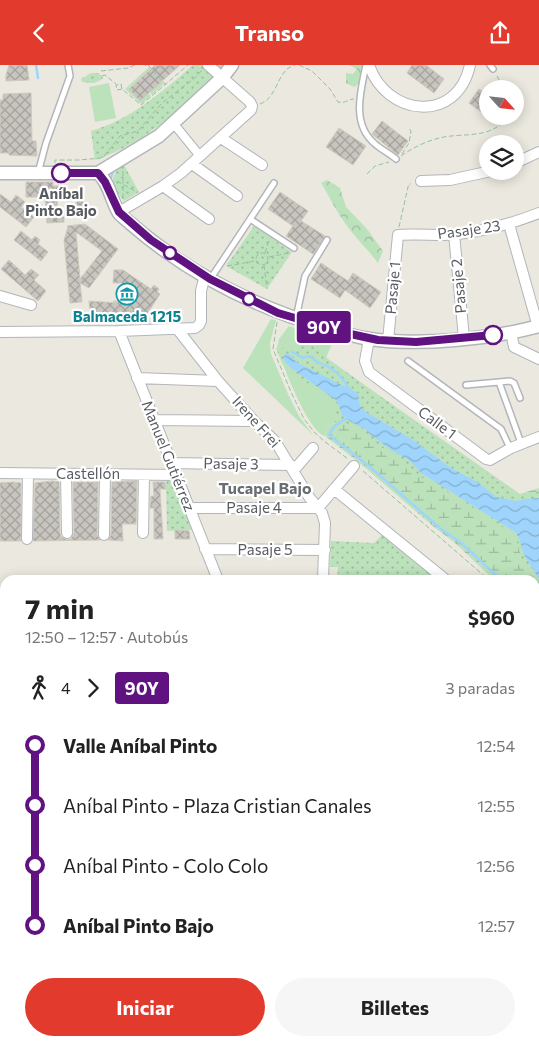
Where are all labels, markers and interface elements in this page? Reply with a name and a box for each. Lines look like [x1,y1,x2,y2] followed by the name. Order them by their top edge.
[25,19,53,47] icon: back
[235,19,304,46] text: Transo
[486,19,514,47] icon: share
[479,80,524,125] north arrow
[479,80,524,180] map controls
[479,135,524,180] button: layers
[51,163,71,183] marker: Aníbal Pinto Bajo
[25,184,97,219] place label: Aníbal Pinto Bajo
[436,216,502,242] street label: Pasaje 23
[163,246,177,260] unlabelled marker
[447,258,469,314] street label: Pasaje 2
[381,261,403,315] street label: Pasaje 1
[115,282,139,306] museum icon: Balmaceda 1215
[242,292,256,306] unlabelled marker
[73,307,181,325] place label: Balmaceda 1215
[295,311,353,343] line badge: 90Y
[307,316,341,338] text: 90Y
[483,325,503,345] unlabelled marker
[229,392,285,451] street label: Irene Frei
[138,398,199,514] street label: Manuel Gutiérrez
[415,402,460,442] street label: Calle 1
[203,454,259,472] street label: Pasaje 3
[56,464,120,482] street label: Castellón
[219,478,312,497] district label: Tucapel Bajo
[226,498,282,516] street label: Pasaje 4
[237,540,293,558] street label: Pasaje 5
[25,591,94,625] text: 7 min
[468,606,515,629] text: $960
[25,627,188,646] text: 12:50 – 12:57 · Autobús
[25,674,53,702] icon: walk
[79,674,107,702] icon: forward
[125,677,159,699] text: 90Y
[61,678,71,697] text: 4
[445,678,515,697] text: 3 paradas
[63,734,217,757] text: Valle Aníbal Pinto
[477,736,515,755] text: 12:54
[63,794,372,817] text: Aníbal Pinto - Plaza Cristian Canales
[477,796,515,815] text: 12:55
[63,854,268,877] text: Aníbal Pinto - Colo Colo
[477,856,515,875] text: 12:56
[63,914,214,937] text: Aníbal Pinto Bajo
[478,916,515,935] text: 12:57
[25,978,265,1036] button: Iniciar
[275,978,515,1036] button: Billetes

